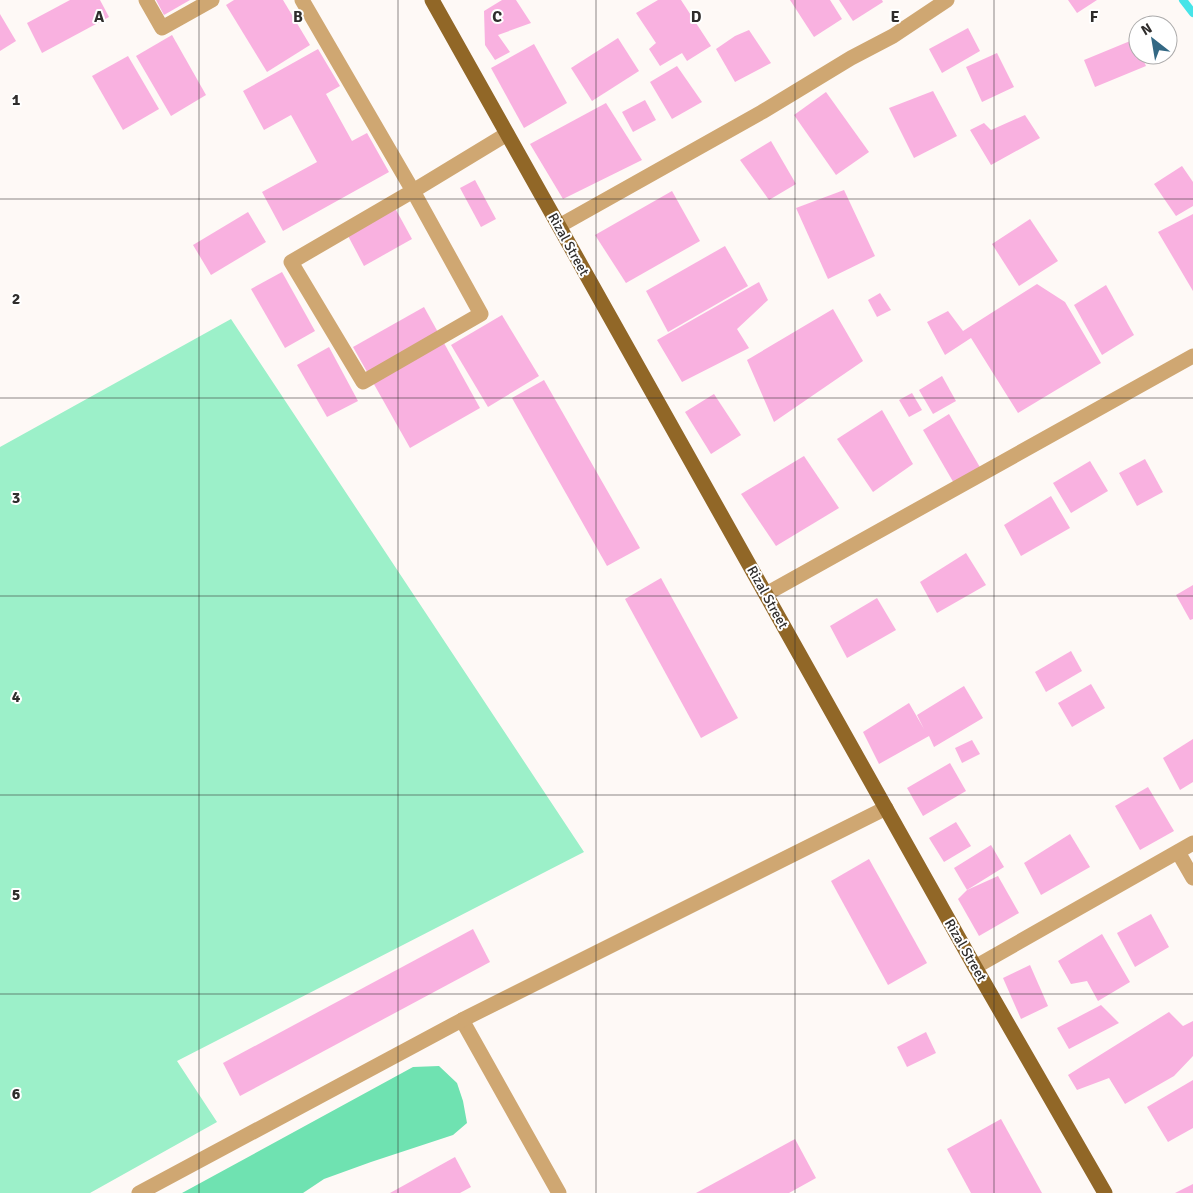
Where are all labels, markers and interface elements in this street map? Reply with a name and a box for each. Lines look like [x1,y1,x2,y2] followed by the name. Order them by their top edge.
[94,7,105,27] text: A
[293,7,303,27] text: B
[492,7,502,27] text: C
[691,7,702,27] text: D
[890,7,900,27] text: E
[1090,7,1099,27] text: F
[1128,15,1178,65] north arrow
[1138,19,1155,39] text: N
[12,90,21,110] text: 1
[544,210,593,279] street label: Rizal Street
[12,289,20,309] text: 2
[12,488,20,508] text: 3
[743,563,792,632] street label: Rizal Street
[12,687,21,707] text: 4
[12,885,20,905] text: 5
[941,916,990,985] street label: Rizal Street
[12,1084,21,1104] text: 6

